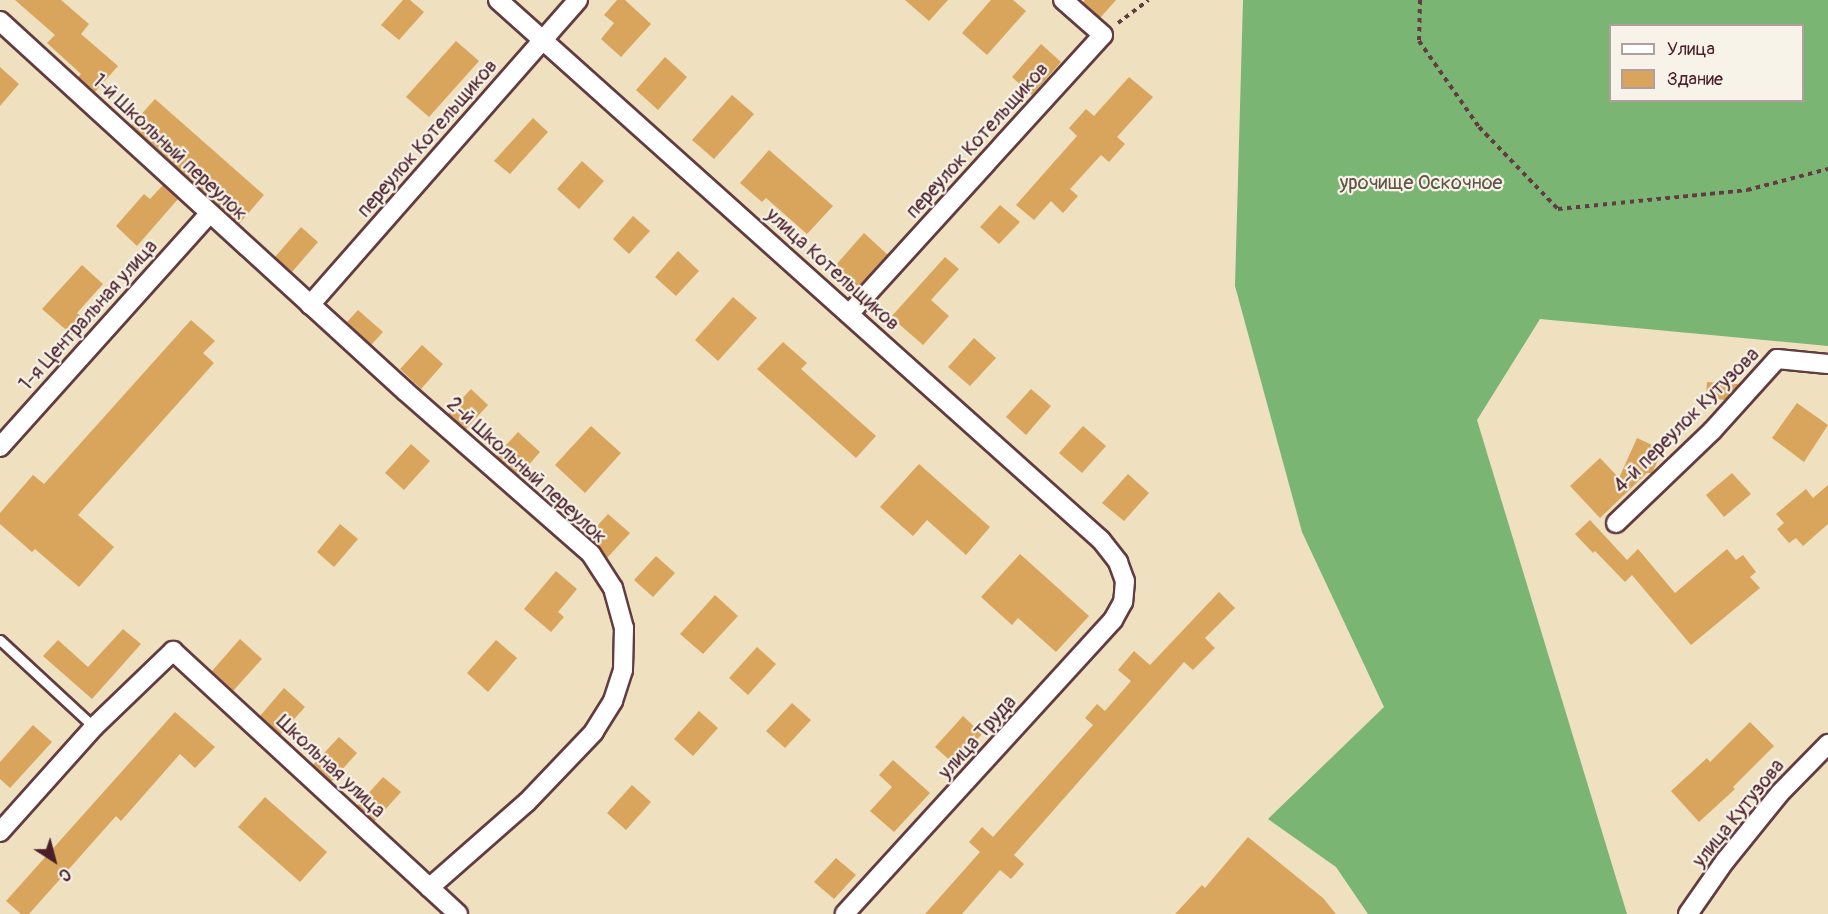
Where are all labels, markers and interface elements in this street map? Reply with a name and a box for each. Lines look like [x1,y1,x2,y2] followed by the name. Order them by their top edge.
[1609,24,1804,102] legend
[1667,38,1715,61] text: Улица
[352,54,502,222] street label: переулок Котельщиков
[901,57,1053,223] street label: переулок Котельщиков
[1667,68,1723,91] text: Здание
[87,69,253,225] street label: 1-й Школьный переулок
[1340,170,1502,194] park label: урочище Оскочное
[761,203,905,335] street label: улица Котельщиков
[14,234,162,396] street label: 1-я Центральная улица
[1608,342,1764,498] street label: 4-й переулок Кутузова
[442,392,612,548] street label: 2-й Школьный переулок
[933,690,1021,784] street label: улица Труда
[272,709,390,823] street label: Школьная улица
[1687,754,1789,872] street label: улица Кутузова
[24,830,84,890] north arrow
[55,864,74,886] text: С

